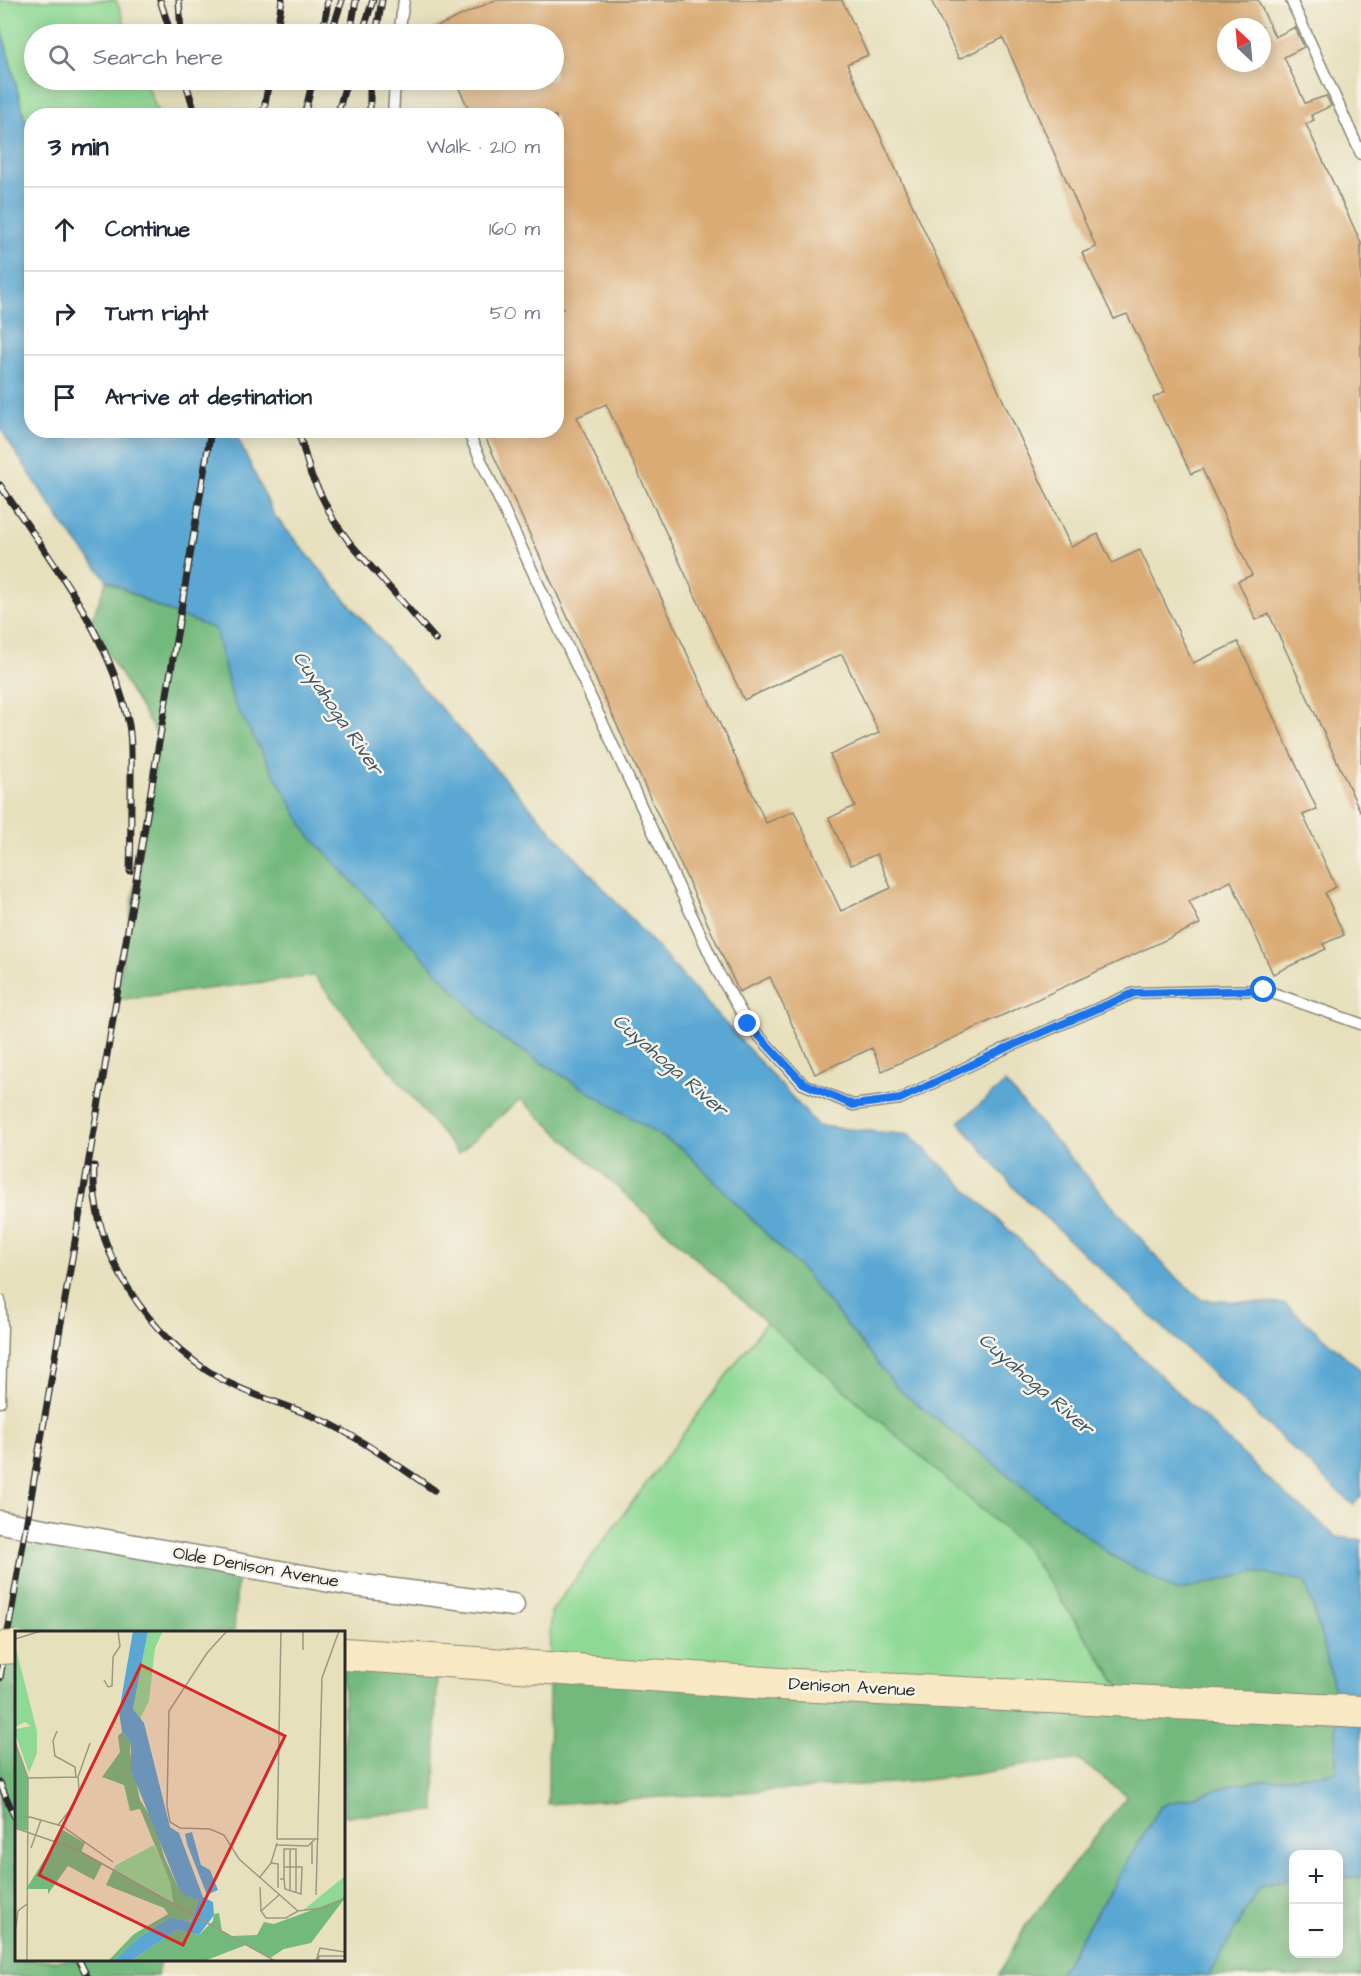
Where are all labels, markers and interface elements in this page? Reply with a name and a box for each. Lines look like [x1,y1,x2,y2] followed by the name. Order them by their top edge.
[1217,18,1271,72] north arrow
[24,24,564,90] search box
[45,41,78,74] icon: search
[93,42,223,73] text: Search here
[48,129,109,165] text: 3 min
[427,133,540,161] text: Walk · 210 m
[48,213,81,246] icon: ahead
[105,214,190,245] text: Continue
[489,215,540,243] text: 160 m
[48,297,81,330] icon: right
[105,298,208,329] text: Turn right
[490,299,540,327] text: 50 m
[48,381,81,414] icon: arrive
[105,382,312,413] text: Arrive at destination
[285,645,391,783] water label: Cuyahoga River
[1250,976,1276,1002] route start
[606,1007,735,1125] water label: Cuyahoga River
[734,1010,760,1036] route end
[972,1326,1101,1444] water label: Cuyahoga River
[171,1540,341,1594] street label: Olde Denison Avenue
[15,1631,345,1961] inset map
[788,1671,916,1703] street label: Denison Avenue
[1289,1850,1343,1958] map controls
[1289,1850,1343,1904] button: +
[1289,1904,1343,1958] button: −

